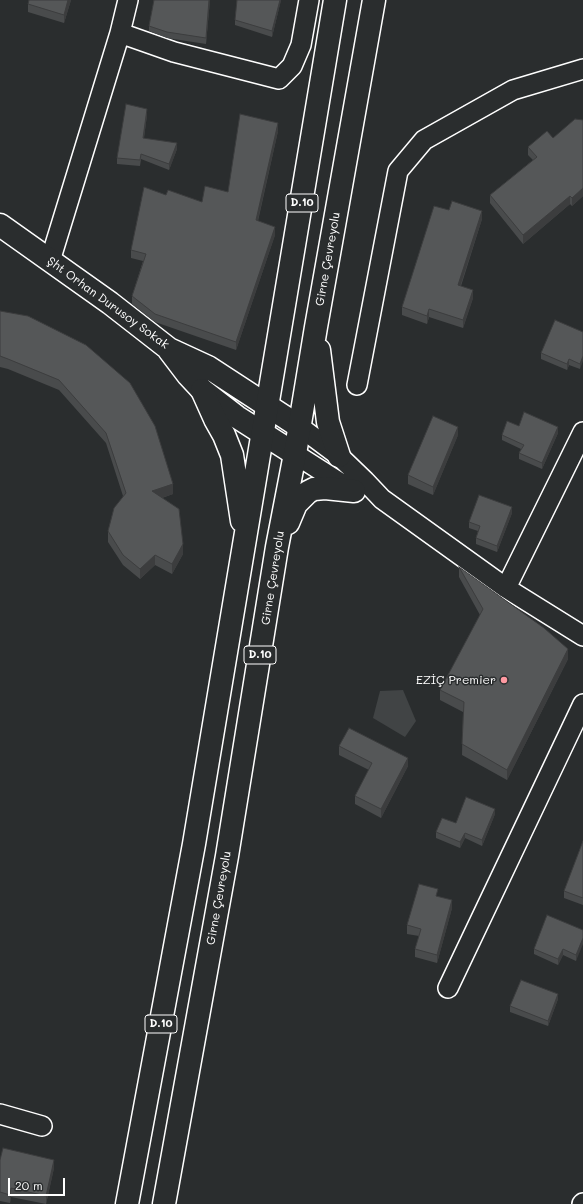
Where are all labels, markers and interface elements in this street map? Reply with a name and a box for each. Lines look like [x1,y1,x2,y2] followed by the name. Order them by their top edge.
[286,194,318,212] road number: D.10
[313,211,343,307] street label: Girne Çevreyolu
[44,254,172,352] street label: Şht Orhan Durusoy Sokak
[258,530,288,626] street label: Girne Çevreyolu
[244,646,276,664] road number: D.10
[416,673,496,687] place label: EZİÇ Premier
[499,675,509,685] marker: EZİÇ Premier
[204,850,234,946] street label: Girne Çevreyolu
[145,1015,177,1033] road number: D.10
[10,1170,67,1196] scale bar
[15,1177,43,1193] text: 20 m

